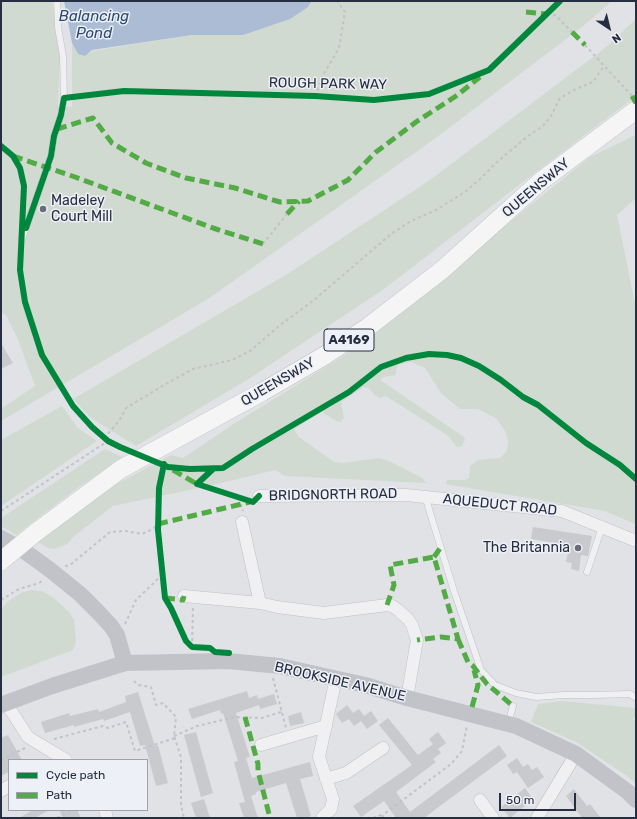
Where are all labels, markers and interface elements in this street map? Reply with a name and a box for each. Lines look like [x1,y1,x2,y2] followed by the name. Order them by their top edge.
[59,8,129,43] water label: Balancing Pond
[589,8,629,48] north arrow
[609,31,623,46] text: N
[269,75,387,93] street label: ROUGH PARK WAY
[499,155,573,221] street label: QUEENSWAY
[51,193,112,226] place label: Madeley Court Mill
[38,204,48,214] marker: Madeley Court Mill
[324,329,374,351] road number: A4169
[238,354,318,410] street label: QUEENSWAY
[268,485,398,505] street label: BRIDGNORTH ROAD
[442,491,558,519] street label: AQUEDUCT ROAD
[483,540,570,556] place label: The Britannia
[573,543,583,553] marker: The Britannia
[273,659,407,705] street label: BROOKSIDE AVENUE
[8,759,148,811] legend
[46,768,105,782] text: Cycle path
[501,785,578,811] scale bar
[46,788,72,802] text: Path
[506,793,534,807] text: 50 m

